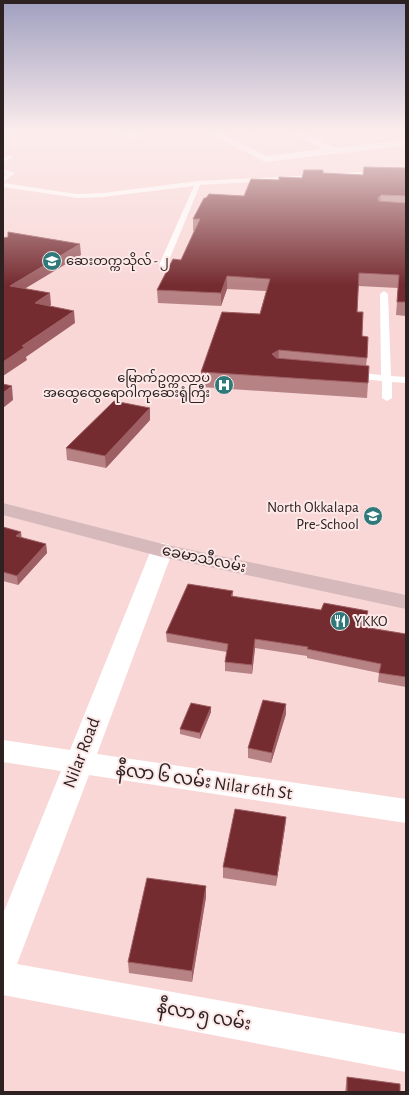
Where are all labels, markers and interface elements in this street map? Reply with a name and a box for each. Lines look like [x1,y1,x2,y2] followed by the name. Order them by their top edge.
[41,250,63,272] school or university icon: ဆေးတက္ကသိုလ် - ၂
[66,252,169,271] place label: ဆေးတက္ကသိုလ် - ၂
[43,369,210,403] place label: မြောက်ဥက္ကလာပ အထွေထွေရောဂါကုဆေးရုံကြီး
[213,374,235,396] hospital icon: မြောက်ဥက္ကလာပ အထွေထွေရောဂါကုဆေးရုံကြီး
[267,500,359,532] place label: North Okkalapa Pre-School
[362,505,384,527] school or university icon: North Okkalapa Pre-School
[161,540,248,575] street label: ခေမာသီလမ်း
[329,610,351,632] restaurant icon: YKKO
[354,614,388,629] place label: YKKO
[60,715,104,791] street label: Nilar Road
[114,755,294,808] street label: နီလာ ၆ လမ်း Nilar 6th St
[154,992,254,1039] street label: နီလာ ၅ လမ်း

